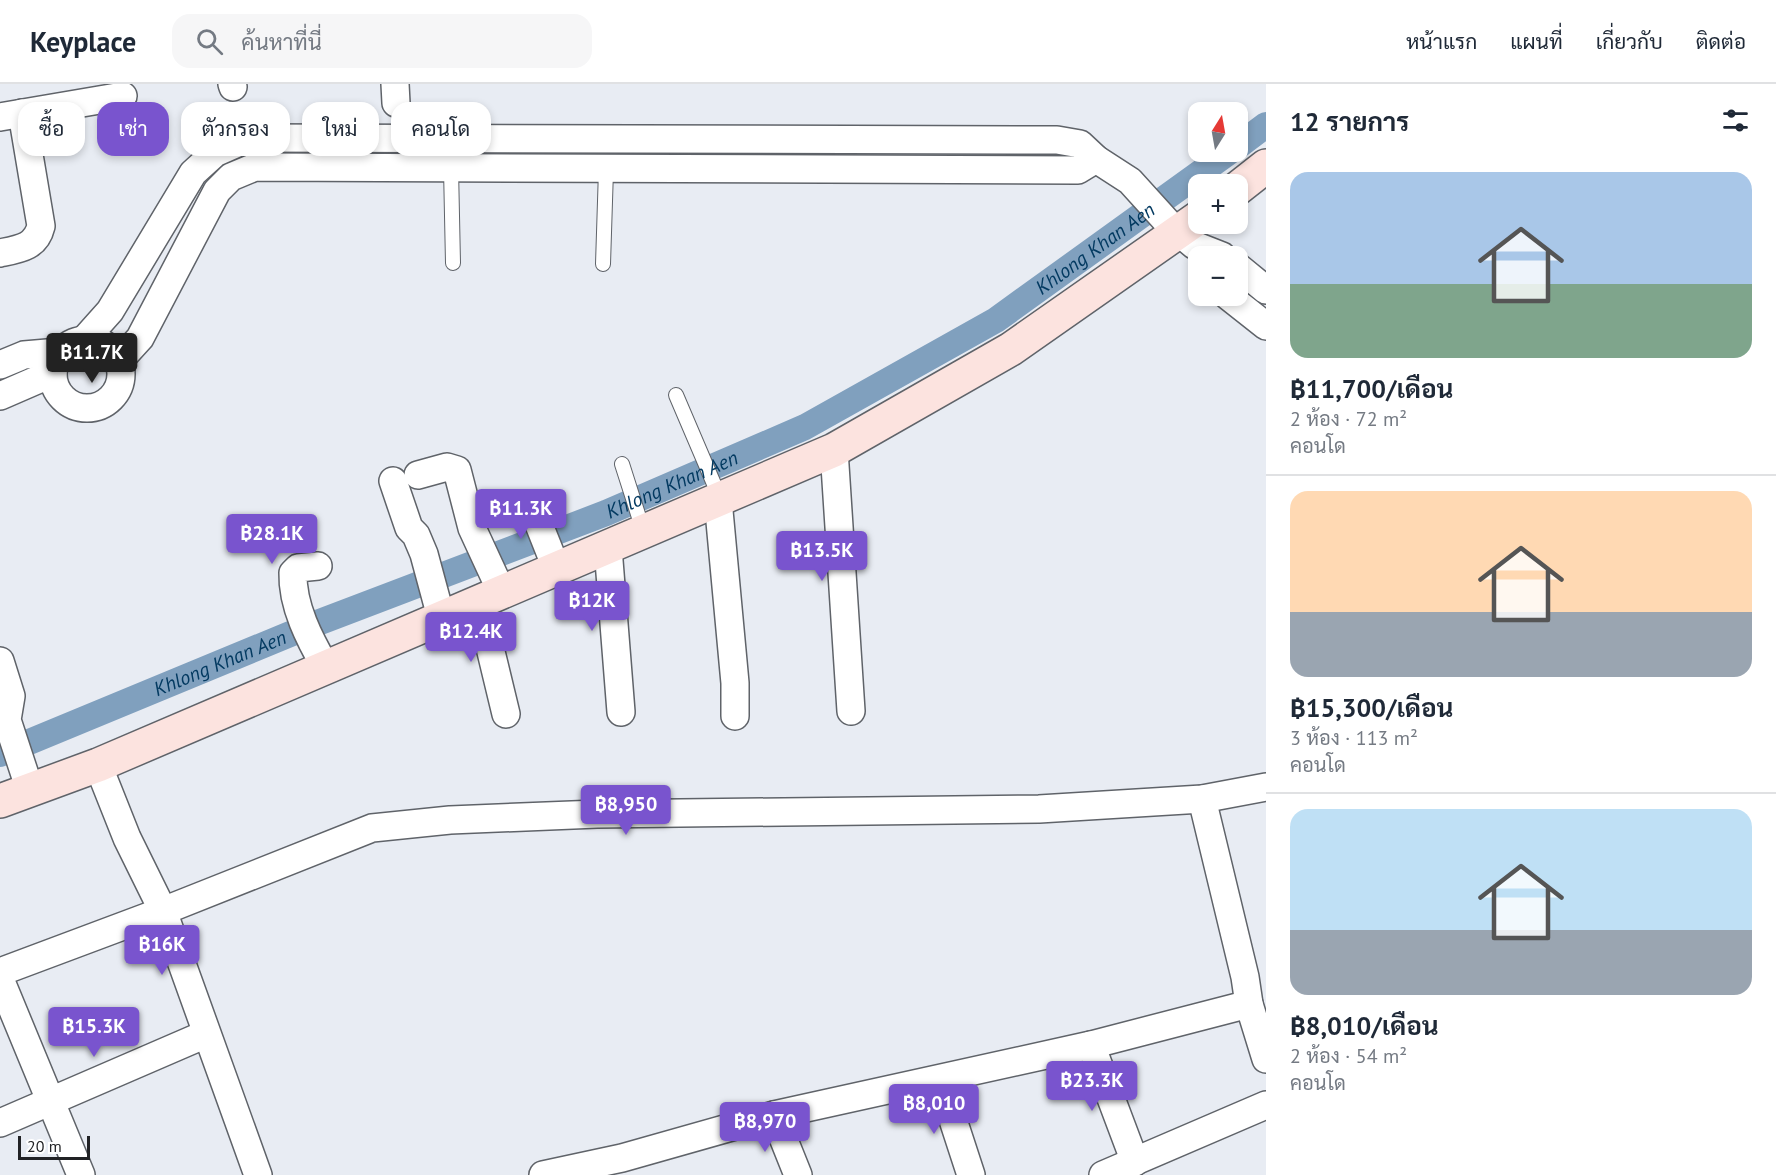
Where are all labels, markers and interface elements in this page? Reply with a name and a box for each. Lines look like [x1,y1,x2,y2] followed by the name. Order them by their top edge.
[172,14,592,68] search box
[30,23,136,60] text: Keyplace
[193,25,226,58] icon: search
[241,28,322,56] text: ค้นหาที่นี่
[1406,28,1477,55] text: หน้าแรก
[1510,28,1563,55] text: แผนที่
[1596,28,1663,55] text: เกี่ยวกับ
[1696,28,1746,55] text: ติดต่อ
[18,102,85,156] chip: ซื้อ
[97,102,169,156] chip: เช่า
[181,102,290,156] chip: ตัวกรอง
[302,102,379,156] chip: ใหม่
[391,102,491,156] chip: คอนโด
[1188,102,1248,162] north arrow
[1188,102,1248,306] map controls
[1719,104,1752,137] icon: filters
[1290,105,1409,138] text: 12 รายการ
[1188,174,1248,234] button: +
[1030,197,1160,300] water label: Khlong Khan Aen
[1467,211,1575,319] icon: home
[1188,246,1248,306] button: −
[43,333,141,384] pin: ฿11.7K
[60,339,124,365] text: ฿11.7K
[1290,372,1454,405] text: ฿11,700/เดือน
[1290,406,1407,432] text: 2 ห้อง · 72 m²
[1290,433,1346,459] text: คอนโด
[602,445,742,524] water label: Khlong Khan Aen
[472,489,570,540] pin: ฿11.3K
[489,495,553,521] text: ฿11.3K
[223,514,321,565] pin: ฿28.1K
[240,520,304,546] text: ฿28.1K
[1467,530,1575,638] icon: home
[773,531,871,582] pin: ฿13.5K
[790,537,854,563] text: ฿13.5K
[556,581,628,632] pin: ฿12K
[568,587,616,613] text: ฿12K
[422,612,520,663] pin: ฿12.4K
[439,618,503,644] text: ฿12.4K
[150,624,290,702] water label: Khlong Khan Aen
[1290,691,1454,724] text: ฿15,300/เดือน
[1290,725,1418,751] text: 3 ห้อง · 113 m²
[1290,752,1346,778] text: คอนโด
[577,785,675,836] pin: ฿8,950
[595,791,657,817] text: ฿8,950
[1467,848,1575,956] icon: home
[126,925,198,976] pin: ฿16K
[138,931,186,957] text: ฿16K
[45,1007,143,1058] pin: ฿15.3K
[1290,1009,1439,1042] text: ฿8,010/เดือน
[62,1013,126,1039] text: ฿15.3K
[1290,1043,1407,1069] text: 2 ห้อง · 54 m²
[1043,1061,1141,1112] pin: ฿23.3K
[1060,1067,1124,1093] text: ฿23.3K
[1290,1070,1346,1096] text: คอนโด
[885,1084,983,1135] pin: ฿8,010
[903,1090,965,1116] text: ฿8,010
[716,1102,814,1153] pin: ฿8,970
[734,1108,796,1134] text: ฿8,970
[18,1133,90,1160] scale bar
[27,1136,62,1156] text: 20 m

